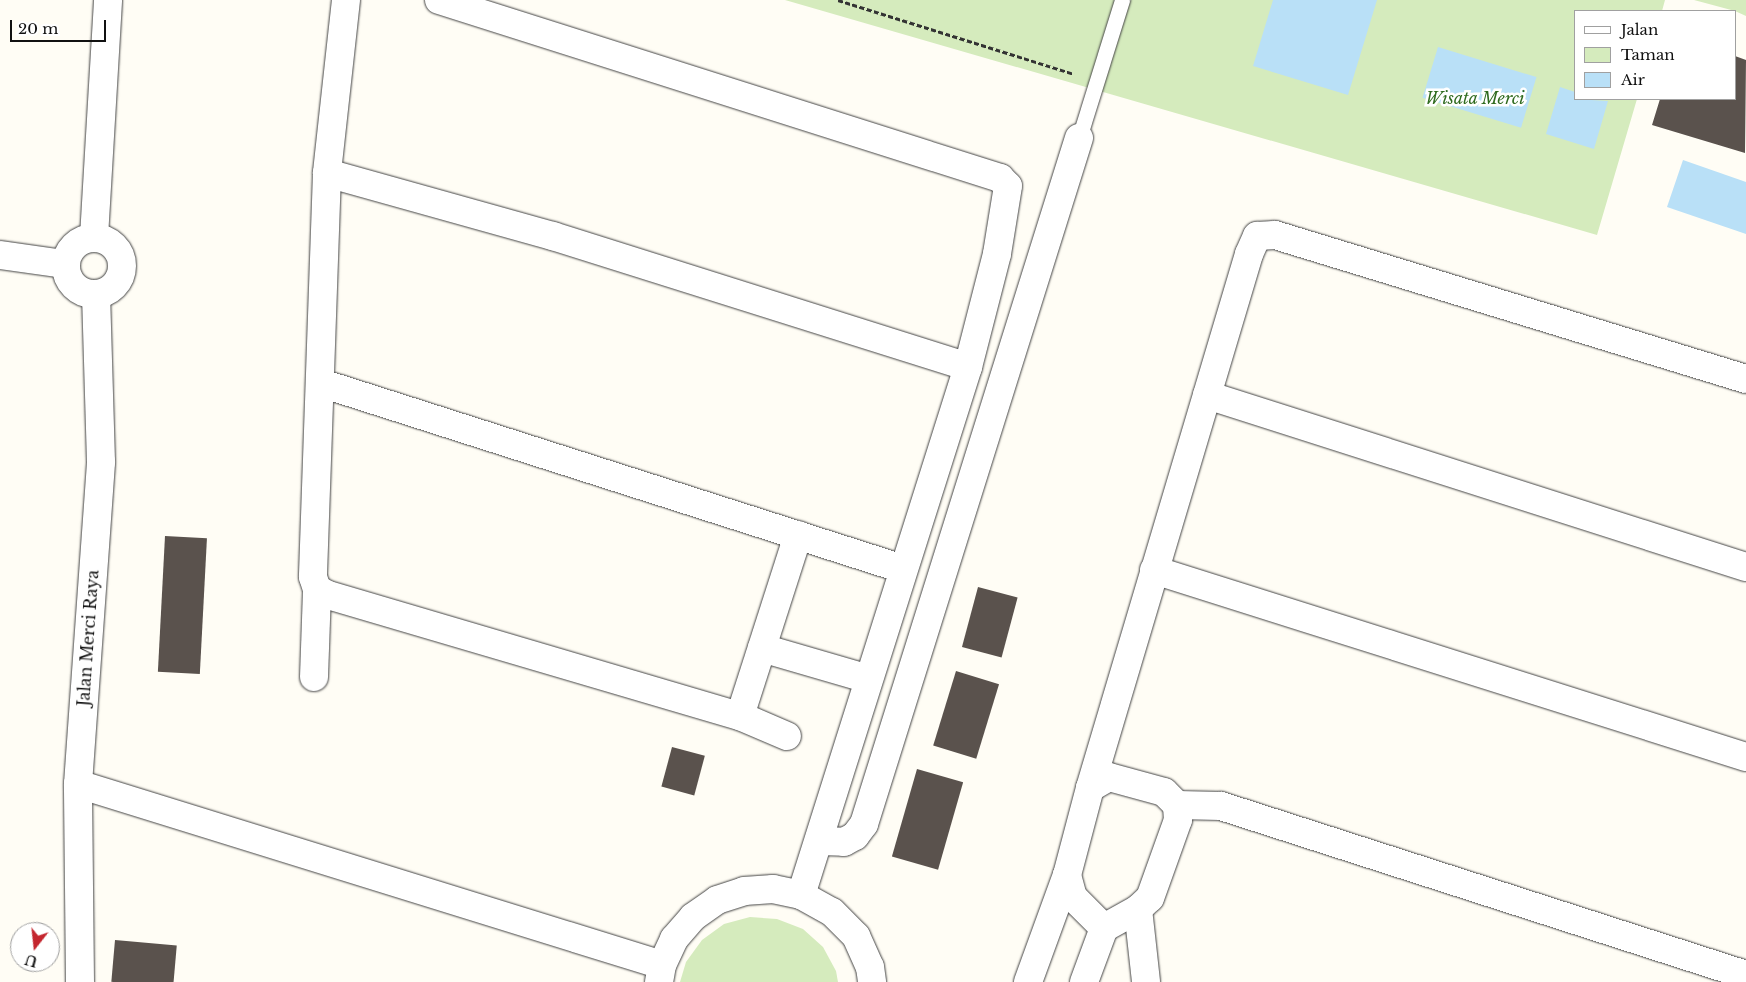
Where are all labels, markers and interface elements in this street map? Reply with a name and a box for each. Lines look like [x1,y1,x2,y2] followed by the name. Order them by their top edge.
[12,10,109,42] scale bar
[1574,10,1736,100] legend
[18,19,58,38] text: 20 m
[1621,20,1658,39] text: Jalan
[1621,45,1675,64] text: Taman
[1621,70,1645,89] text: Air
[1425,88,1525,108] park label: Wisata Merci
[74,569,102,707] street label: Jalan Merci Raya
[10,922,60,972] north arrow
[23,950,40,971] text: U

